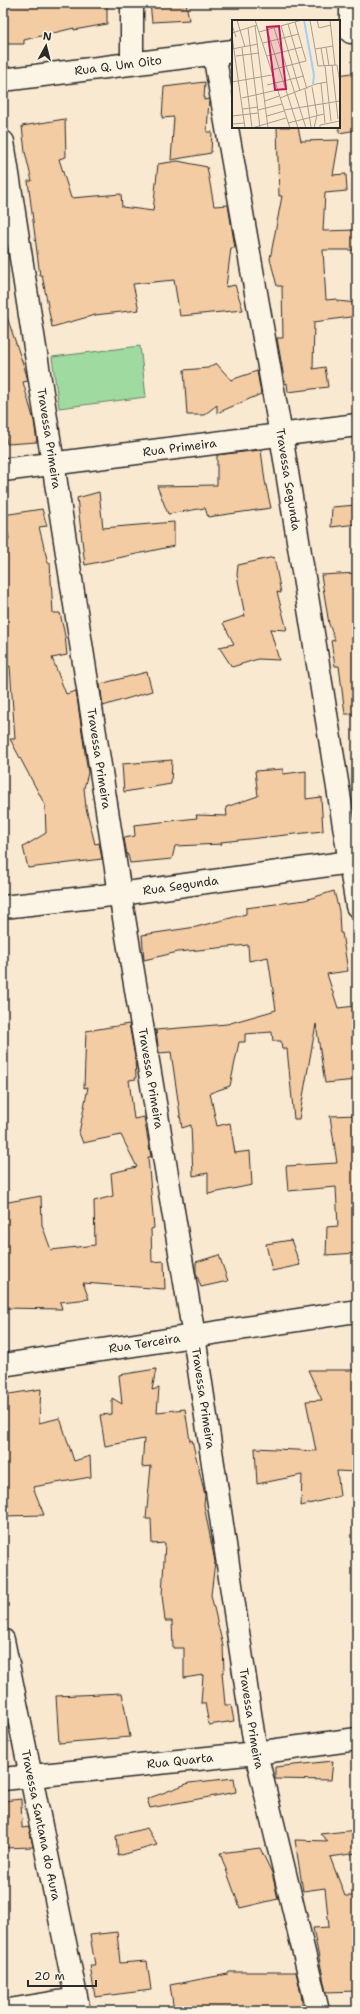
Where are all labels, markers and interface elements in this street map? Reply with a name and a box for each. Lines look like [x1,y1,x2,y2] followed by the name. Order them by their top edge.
[232,20,340,128] inset map
[26,26,66,66] north arrow
[42,29,53,45] text: N
[73,52,163,79] street label: Rua Q. Um Oito
[33,387,65,491] street label: Travessa Primeira
[272,427,304,533] street label: Travessa Segunda
[142,435,218,460] street label: Rua Primeira
[83,707,115,811] street label: Travessa Primeira
[142,872,220,899] street label: Rua Segunda
[135,1027,167,1130] street label: Travessa Primeira
[108,1330,182,1357] street label: Rua Terceira
[188,1347,219,1450] street label: Travessa Primeira
[235,1667,268,1771] street label: Travessa Primeira
[18,1748,64,1902] street label: Travessa Santana do Aura
[146,1749,215,1772] street label: Rua Quarta
[28,1962,96,1988] scale bar
[34,1968,65,1984] text: 20 m

